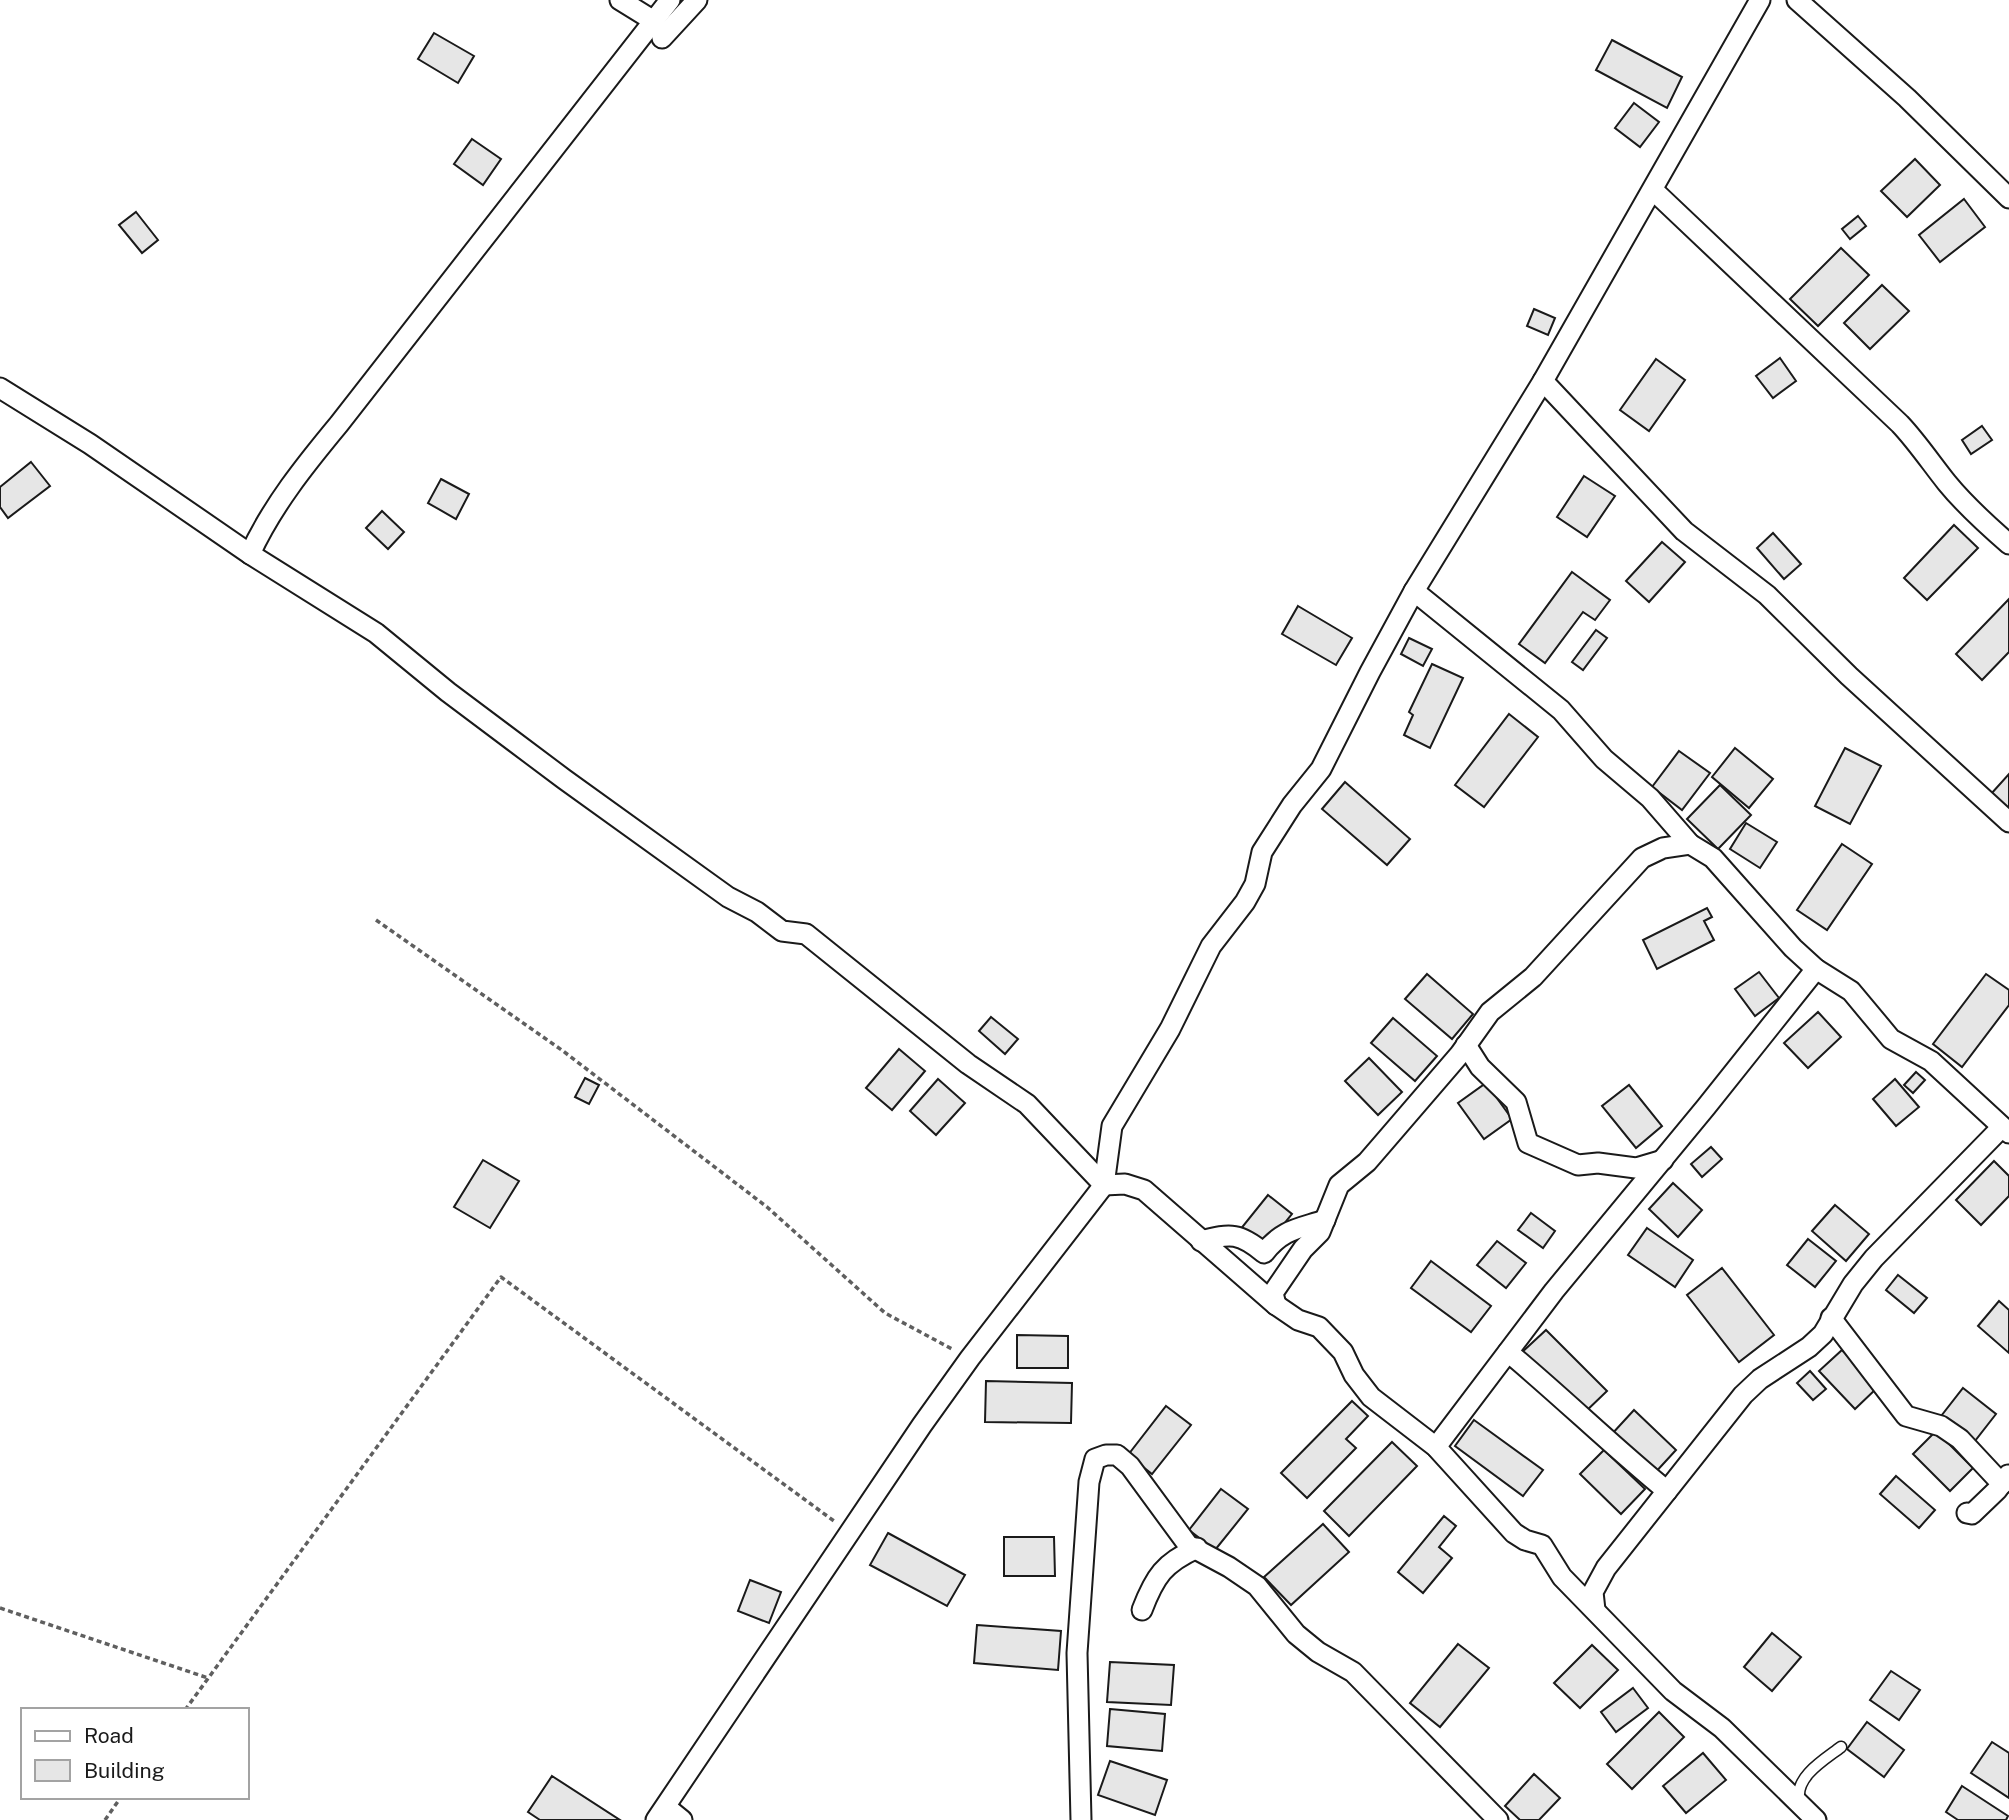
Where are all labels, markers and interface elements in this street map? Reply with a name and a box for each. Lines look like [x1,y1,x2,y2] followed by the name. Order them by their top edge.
[21,1708,248,1799] legend
[84,1723,134,1748] text: Road
[84,1758,165,1783] text: Building

